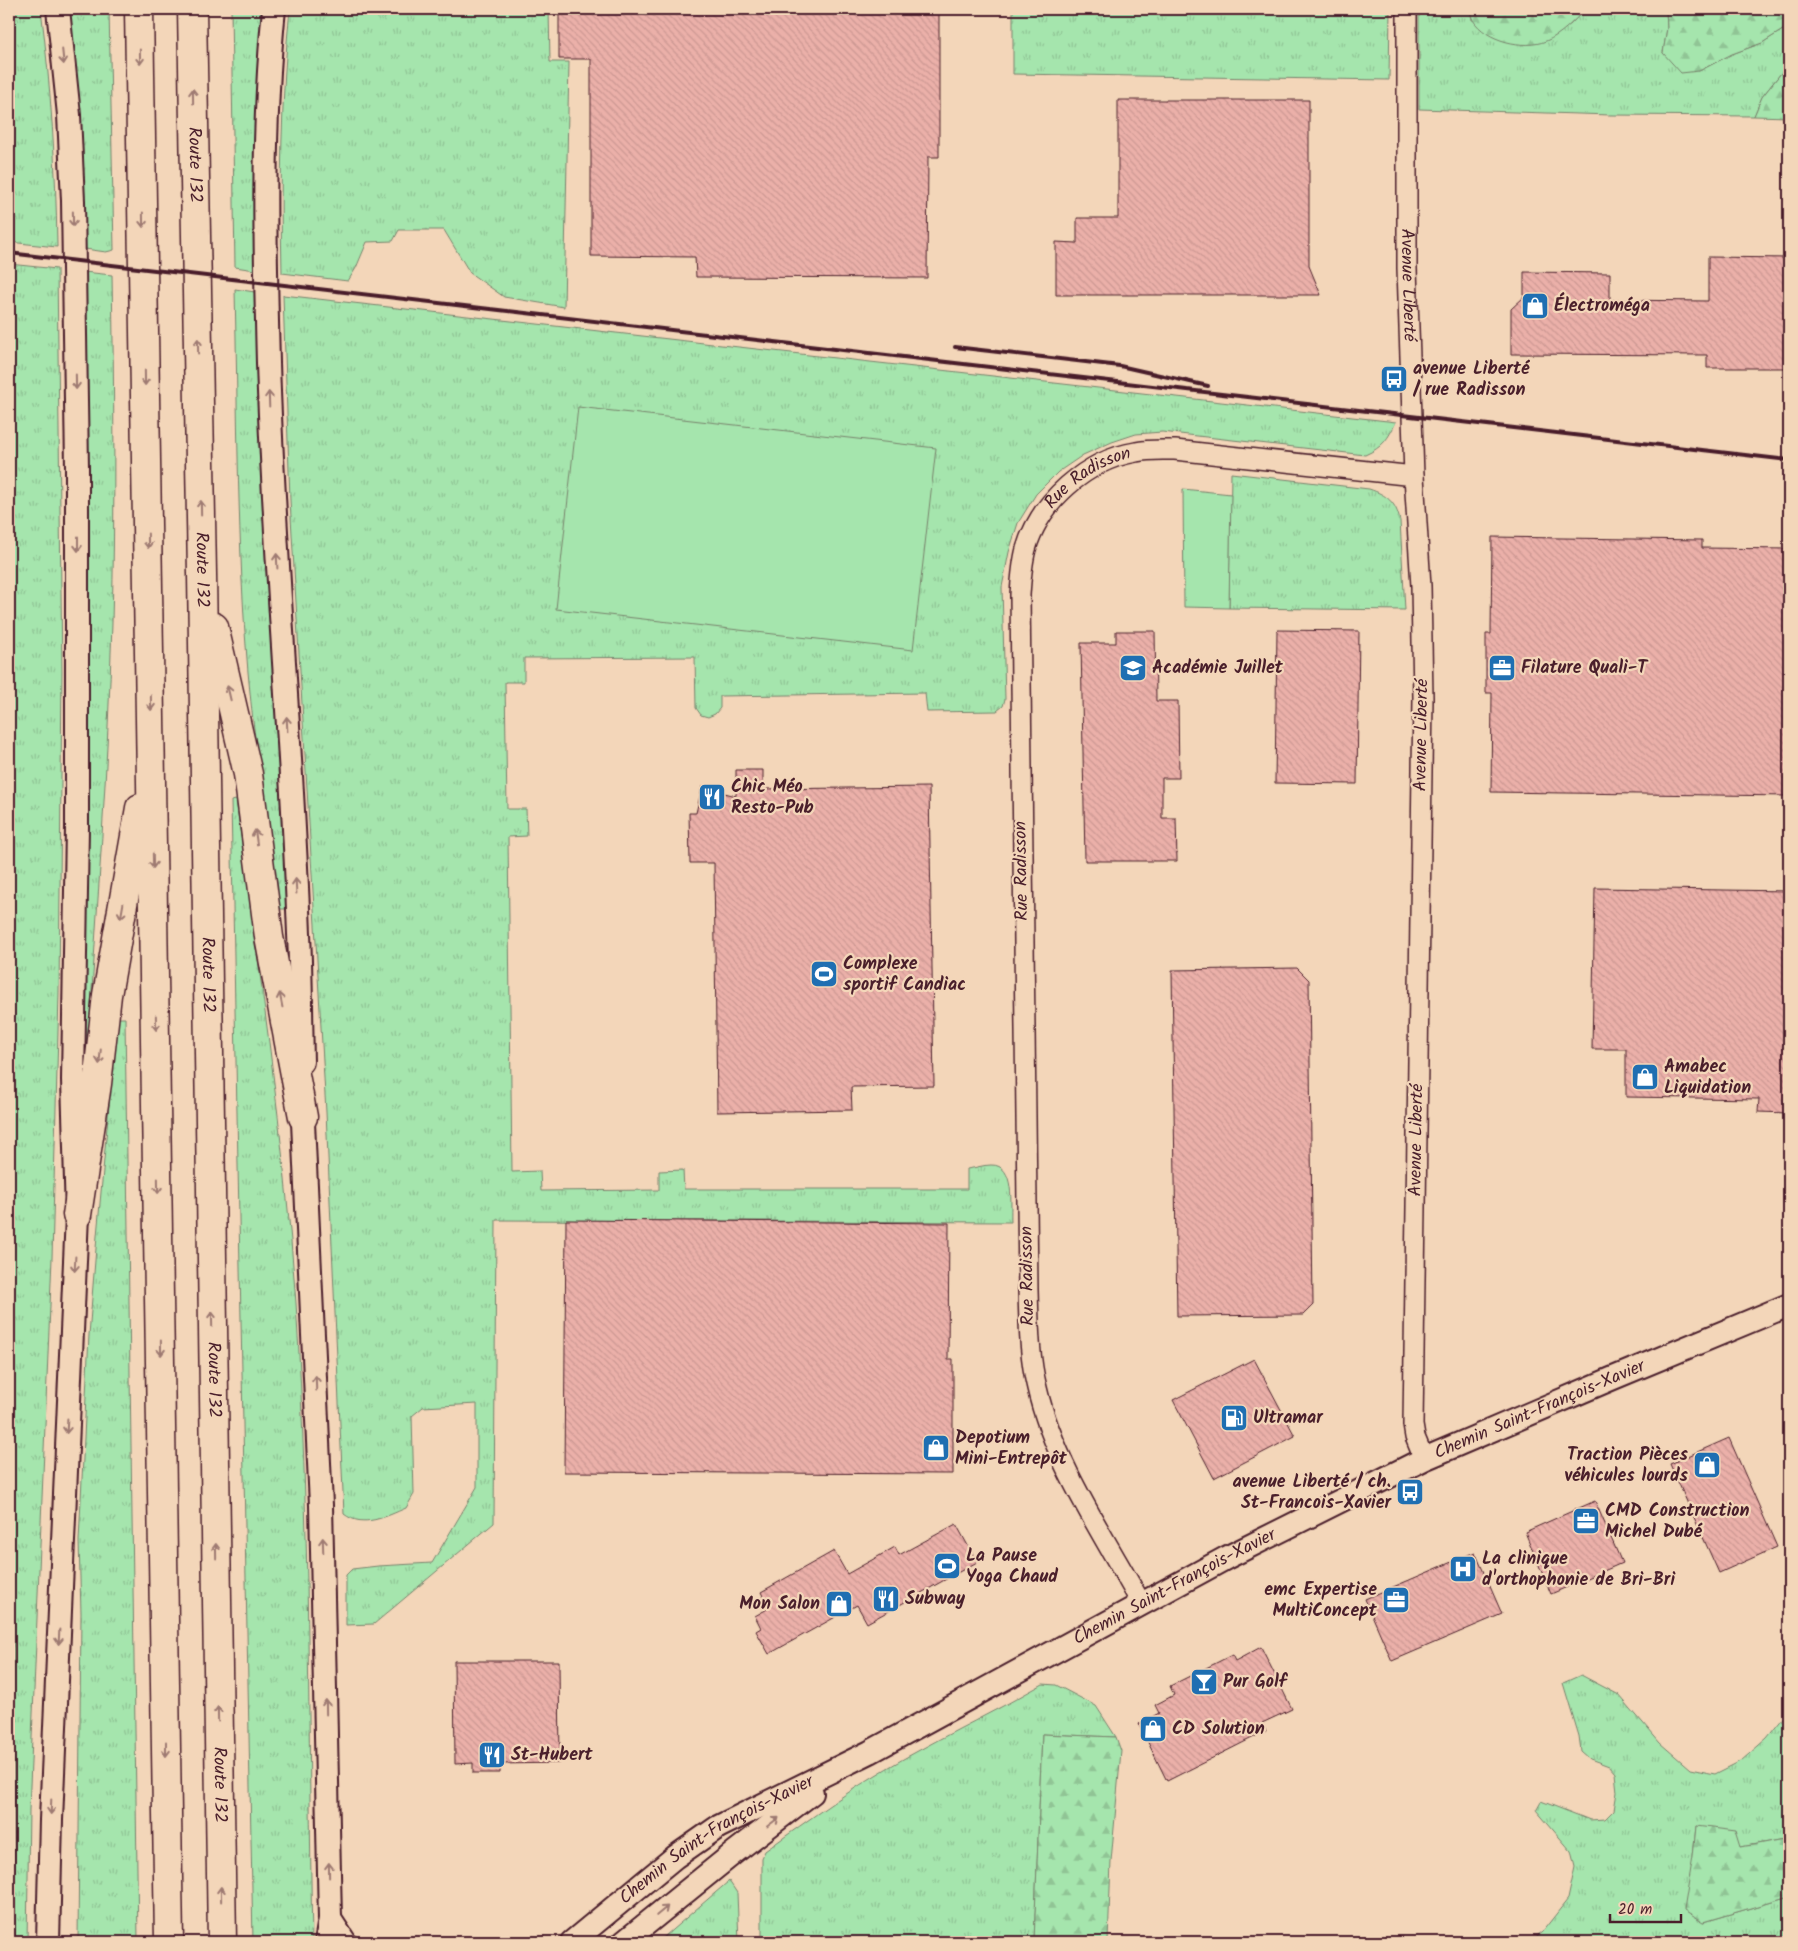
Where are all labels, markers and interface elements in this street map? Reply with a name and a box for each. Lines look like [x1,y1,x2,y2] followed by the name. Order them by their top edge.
[58,49,68,65] one-way arrow
[135,49,145,65] one-way arrow
[189,88,198,104] one-way arrow
[180,127,210,203] street label: Route 132
[68,211,78,227] one-way arrow
[138,212,147,228] one-way arrow
[1392,229,1424,343] street label: Avenue Liberté
[1520,291,1550,321] shop icon: Électroméga
[1554,292,1650,321] place label: Électroméga
[193,338,203,354] one-way arrow
[1412,355,1530,405] place label: avenue Liberté / rue Radisson
[1379,364,1409,394] bus stop icon: avenue Liberté / rue Radisson
[140,370,150,386] one-way arrow
[71,374,81,390] one-way arrow
[264,391,274,408] one-way arrow
[1037,439,1134,516] street label: Rue Radisson
[196,501,206,517] one-way arrow
[143,532,153,549] one-way arrow
[187,532,217,608] street label: Route 132
[73,536,82,552] one-way arrow
[273,554,282,570] one-way arrow
[1118,653,1148,683] school or university icon: Académie Juillet
[1487,653,1517,683] office icon: Filature Quali-T
[1152,654,1284,683] place label: Académie Juillet
[1521,654,1649,683] place label: Filature Quali-T
[1407,677,1438,792] street label: Avenue Liberté
[224,685,233,701] one-way arrow
[146,695,156,711] one-way arrow
[282,716,291,732] one-way arrow
[731,773,814,823] place label: Chic Méo Resto-Pub
[697,782,727,812] restaurant icon: Chic Méo Resto-Pub
[1007,821,1037,921] street label: Rue Radisson
[251,829,261,845] one-way arrow
[148,852,158,869] one-way arrow
[292,878,301,894] one-way arrow
[116,903,126,919] one-way arrow
[193,937,223,1013] street label: Route 132
[843,950,966,1000] place label: Complexe sportif Candiac
[809,959,839,989] sports icon: Complexe sportif Candiac
[275,992,285,1008] one-way arrow
[151,1015,161,1031] one-way arrow
[95,1048,105,1064] one-way arrow
[1664,1053,1751,1103] place label: Amabec Liquidation
[1630,1062,1660,1092] shop icon: Amabec Liquidation
[1402,1082,1433,1197] street label: Avenue Liberté
[153,1178,163,1194] one-way arrow
[1013,1226,1043,1326] street label: Rue Radisson
[70,1256,79,1272] one-way arrow
[207,1311,217,1327] one-way arrow
[156,1340,165,1356] one-way arrow
[199,1342,229,1418] street label: Route 132
[1430,1352,1650,1467] street label: Chemin Saint-François-Xavier
[312,1375,321,1391] one-way arrow
[1219,1403,1249,1433] fuel station icon: Ultramar
[1253,1404,1324,1433] place label: Ultramar
[63,1418,72,1434] one-way arrow
[955,1424,1068,1474] place label: Depotium Mini-Entrepôt
[921,1433,951,1463] shop icon: Depotium Mini-Entrepôt
[1565,1441,1689,1491] place label: Traction Pièces véhicules lourds
[1692,1450,1722,1480] shop icon: Traction Pièces véhicules lourds
[1233,1468,1392,1518] place label: avenue Liberté / ch. St-Francois-Xavier
[1395,1477,1425,1507] bus stop icon: avenue Liberté / ch. St-Francois-Xavier
[1605,1497,1750,1547] place label: CMD Construction Michel Dubé
[1571,1506,1601,1536] office icon: CMD Construction Michel Dubé
[1068,1520,1282,1653] street label: Chemin Saint-François-Xavier
[318,1537,327,1553] one-way arrow
[966,1542,1058,1592] place label: La Pause Yoga Chaud
[211,1543,220,1559] one-way arrow
[1482,1545,1675,1595] place label: La clinique d'orthophonie de Bri-Bri
[932,1551,962,1581] sports icon: La Pause Yoga Chaud
[1448,1554,1478,1584] hospital icon: La clinique d'orthophonie de Bri-Bri
[1264,1576,1378,1626] place label: emc Expertise MultiConcept
[871,1584,901,1614] restaurant icon: Subway
[905,1585,966,1614] place label: Subway
[1381,1585,1411,1615] office icon: emc Expertise MultiConcept
[824,1589,854,1619] shop icon: Mon Salon
[739,1590,820,1619] place label: Mon Salon
[54,1629,63,1645] one-way arrow
[1189,1667,1219,1697] bar icon: Pur Golf
[1223,1668,1289,1697] place label: Pur Golf
[321,1700,331,1716] one-way arrow
[213,1706,223,1722] one-way arrow
[1138,1714,1168,1744] shop icon: CD Solution
[1172,1715,1265,1744] place label: CD Solution
[161,1740,171,1756] one-way arrow
[477,1740,507,1770] restaurant icon: St-Hubert
[511,1741,594,1770] place label: St-Hubert
[205,1747,235,1823] street label: Route 132
[613,1767,820,1912] street label: Chemin Saint-François-Xavier
[47,1798,56,1814] one-way arrow
[766,1817,779,1828] one-way arrow
[324,1862,334,1878] one-way arrow
[216,1886,226,1902] one-way arrow
[1610,1891,1682,1923] scale bar
[1618,1898,1652,1922] text: 20 m
[655,1906,668,1917] one-way arrow

